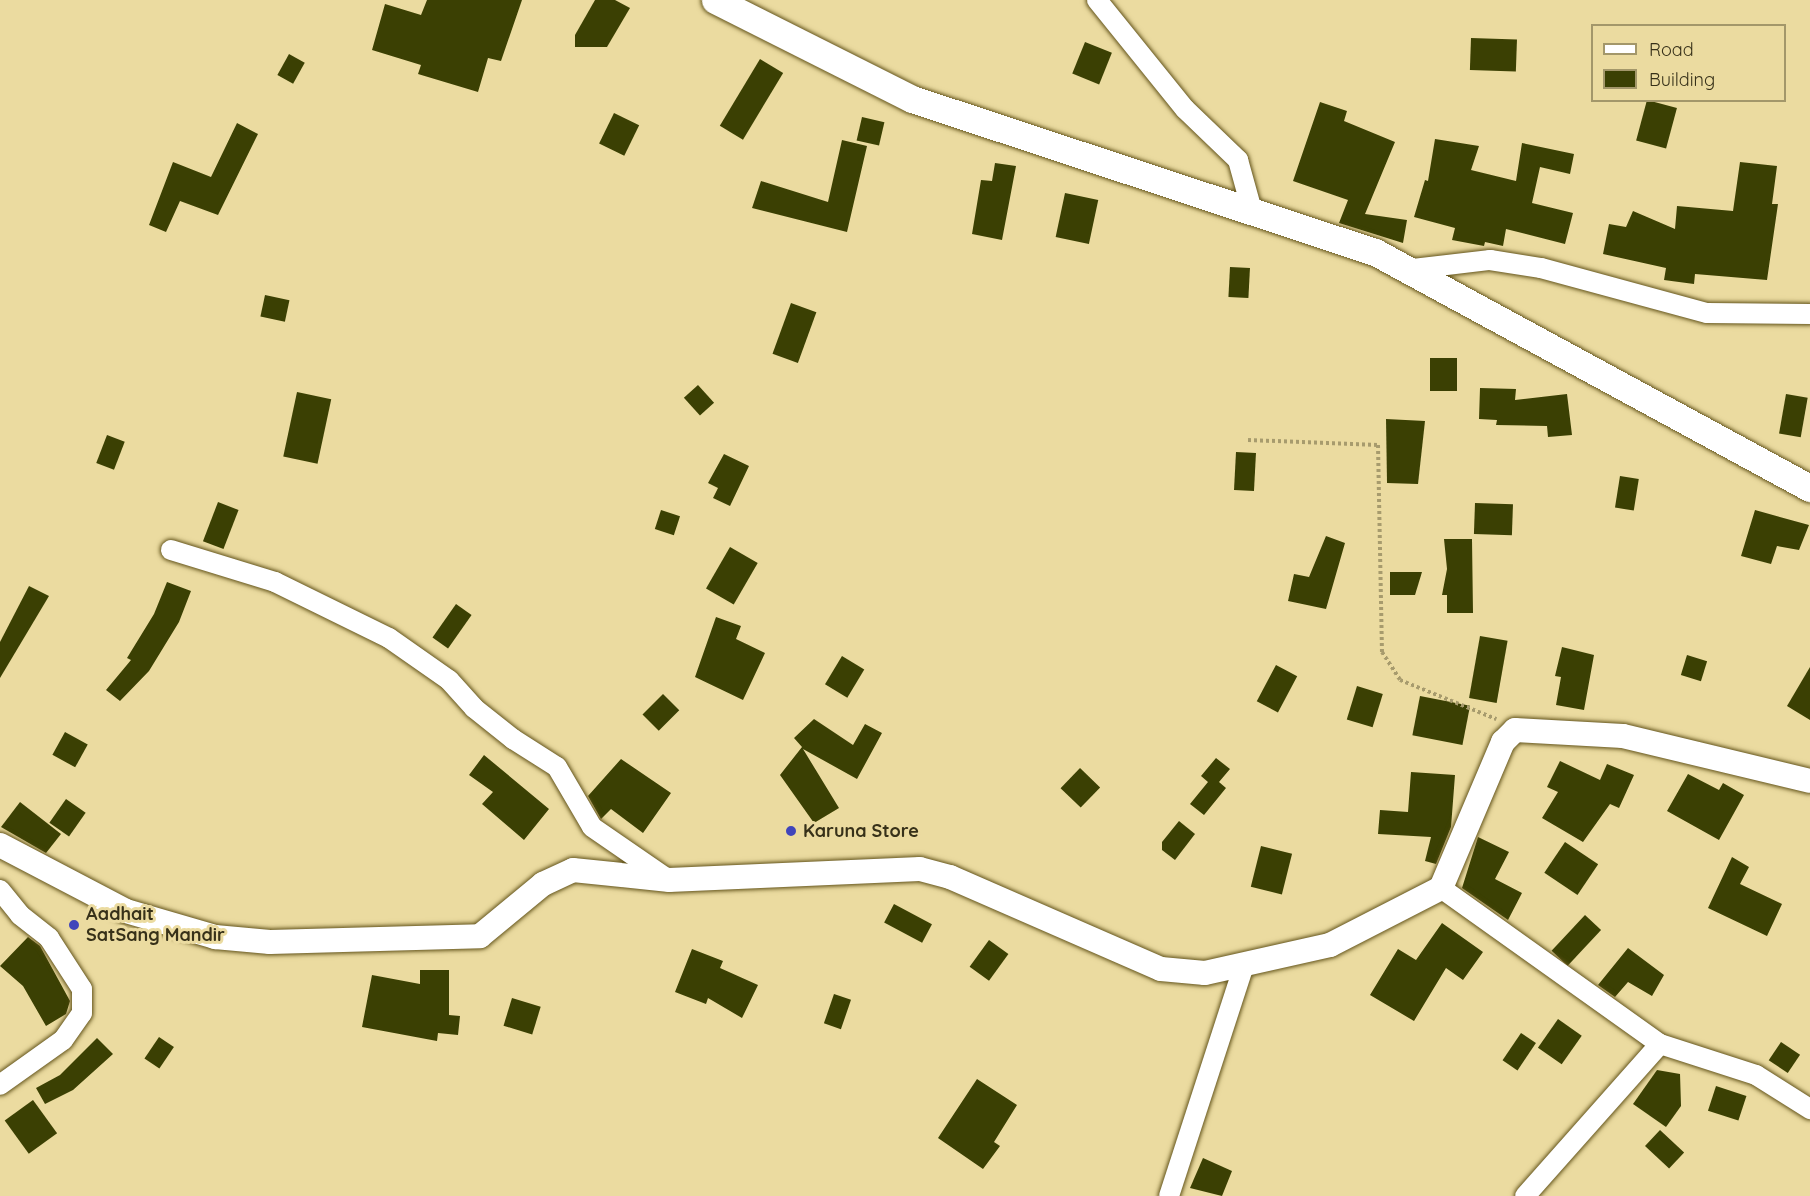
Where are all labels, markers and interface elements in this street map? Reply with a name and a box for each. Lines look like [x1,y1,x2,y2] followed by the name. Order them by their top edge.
[1591,24,1786,102] legend
[1649,38,1694,61] text: Road
[1649,68,1715,91] text: Building
[803,820,919,842] place label: Karuna Store
[784,824,798,838] marker: Karuna Store
[86,904,225,946] place label: Aadhait SatSang Mandir
[67,918,81,932] marker: Aadhait SatSang Mandir

